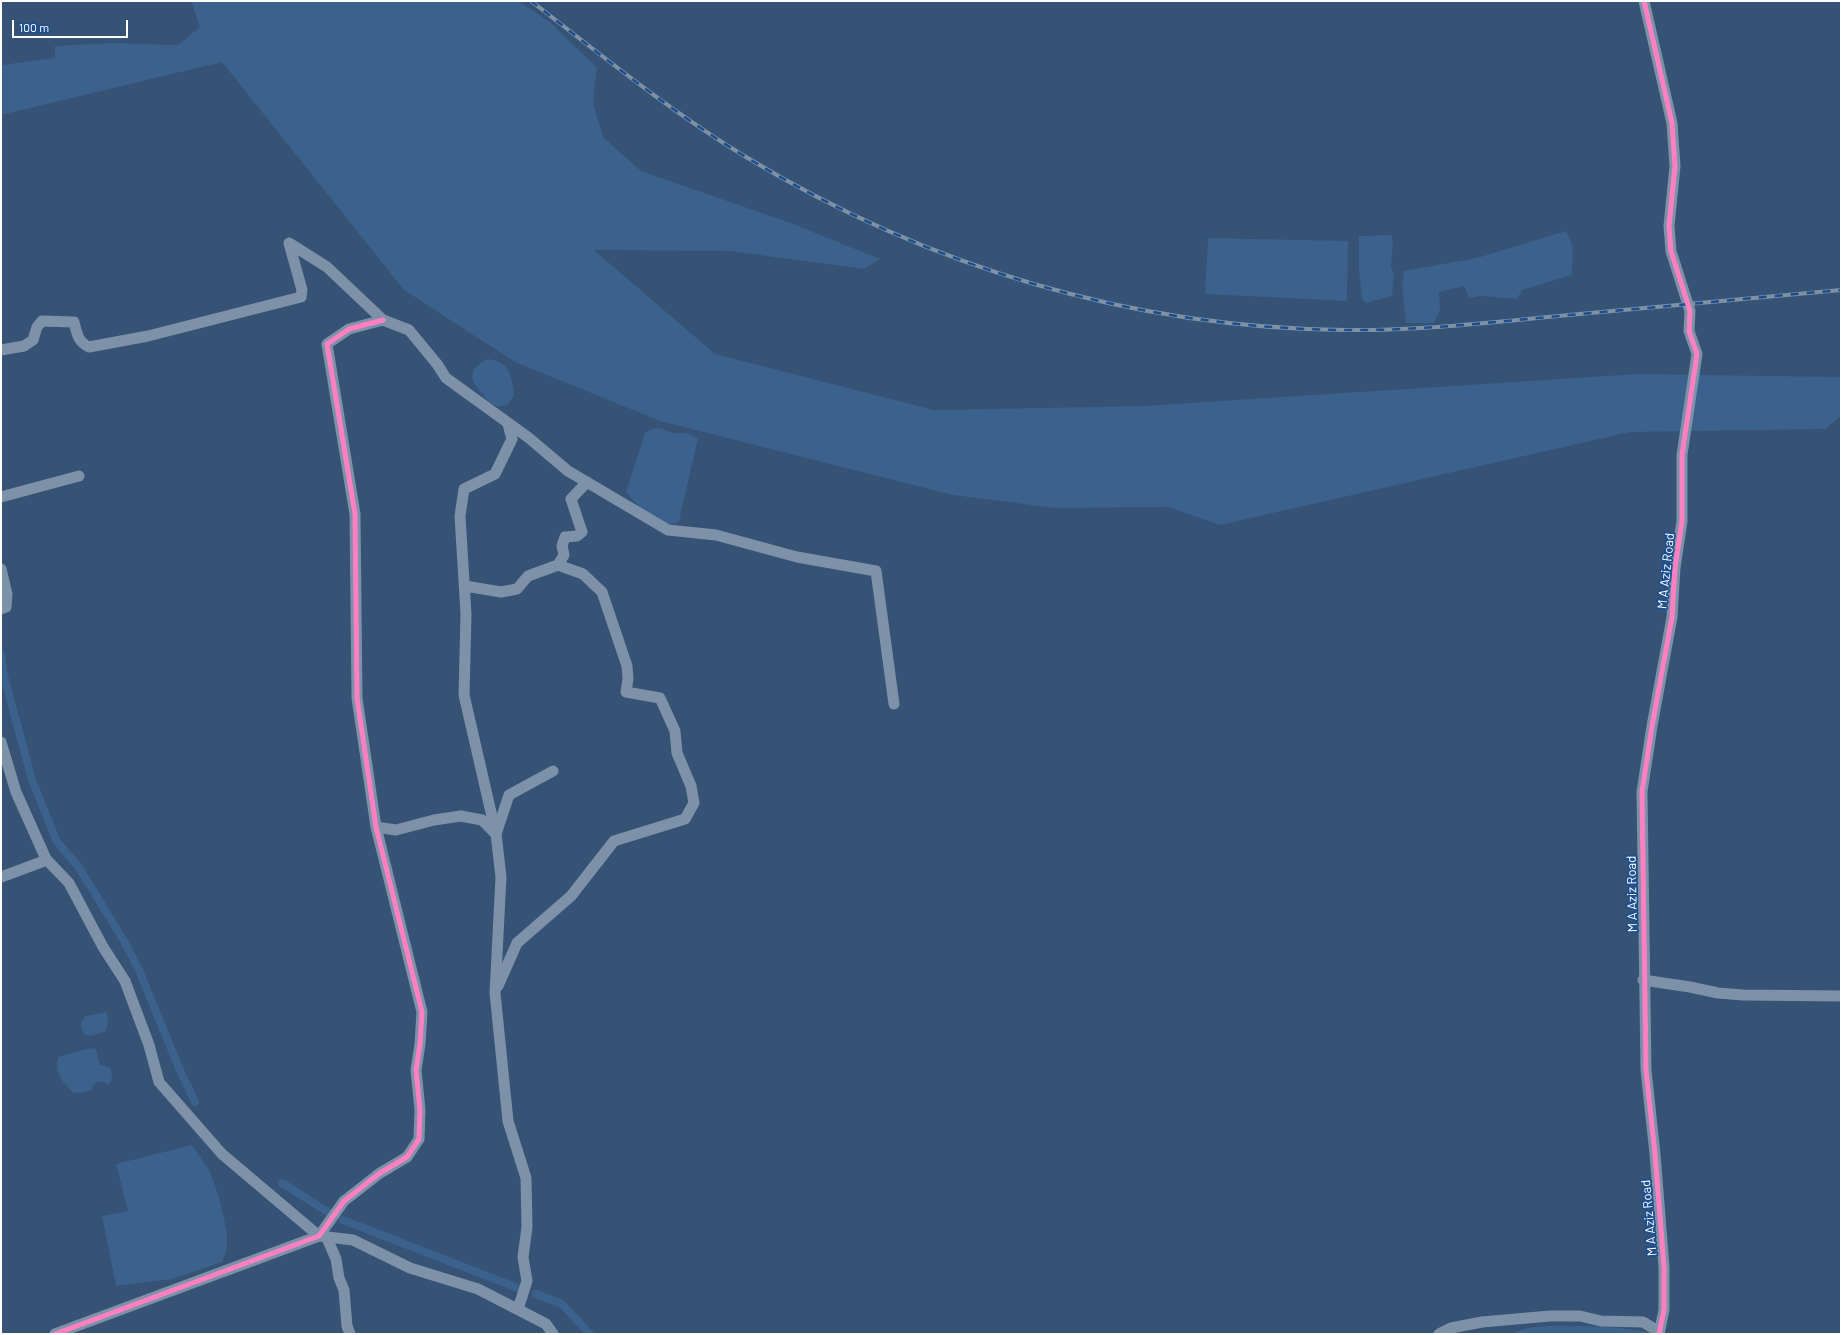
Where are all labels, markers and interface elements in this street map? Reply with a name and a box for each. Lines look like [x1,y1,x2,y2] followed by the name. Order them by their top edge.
[14,12,130,38] scale bar
[19,20,49,34] text: 100 m
[1654,532,1678,610] street label: M A Aziz Road
[1624,856,1640,932] street label: M A Aziz Road
[1638,1179,1660,1257] street label: M A Aziz Road

